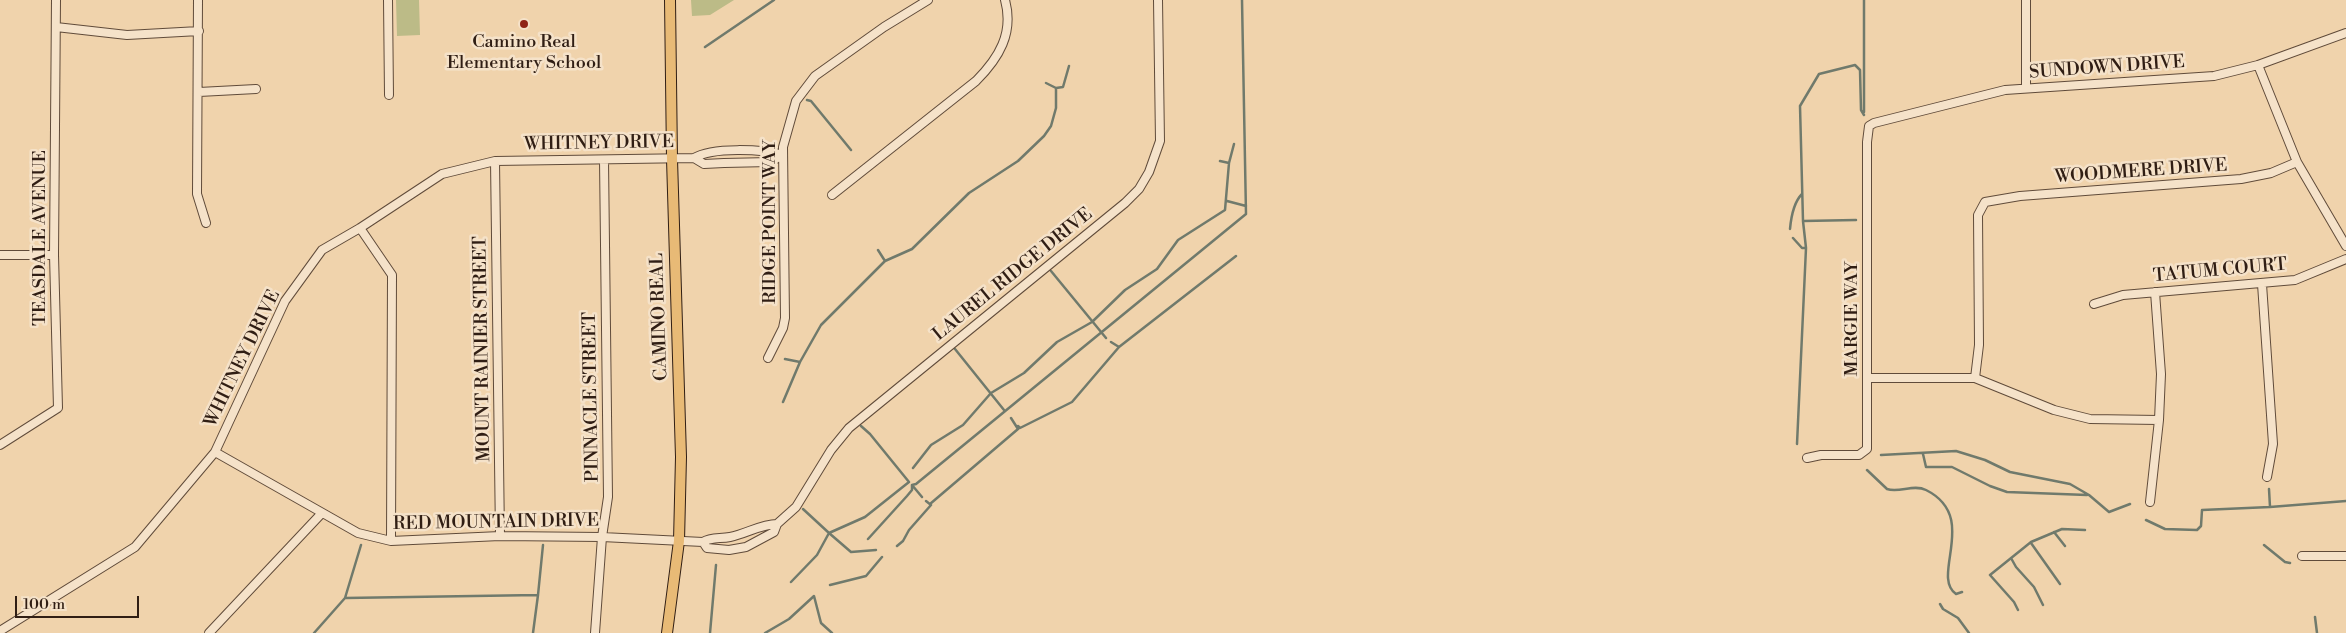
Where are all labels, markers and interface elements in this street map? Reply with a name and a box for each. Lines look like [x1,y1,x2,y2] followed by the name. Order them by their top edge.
[518,18,530,30] marker: Camino Real Elementary School
[447,32,601,74] place label: Camino Real Elementary School
[2028,52,2186,84] street label: SUNDOWN DRIVE
[524,132,674,156] street label: WHITNEY DRIVE
[760,140,782,304] street label: RIDGE POINT WAY
[30,150,52,326] street label: TEASDALE AVENUE
[2054,155,2228,189] street label: WOODMERE DRIVE
[929,204,1097,346] street label: LAUREL RIDGE DRIVE
[470,236,496,462] street label: MOUNT RAINIER STREET
[647,253,673,381] street label: CAMINO REAL
[2152,254,2288,288] street label: TATUM COURT
[1842,261,1864,377] street label: MARGIE WAY
[200,287,286,431] street label: WHITNEY DRIVE
[580,312,604,482] street label: PINNACLE STREET
[393,510,599,536] street label: RED MOUNTAIN DRIVE
[18,586,141,618] scale bar
[23,595,65,614] text: 100 m

